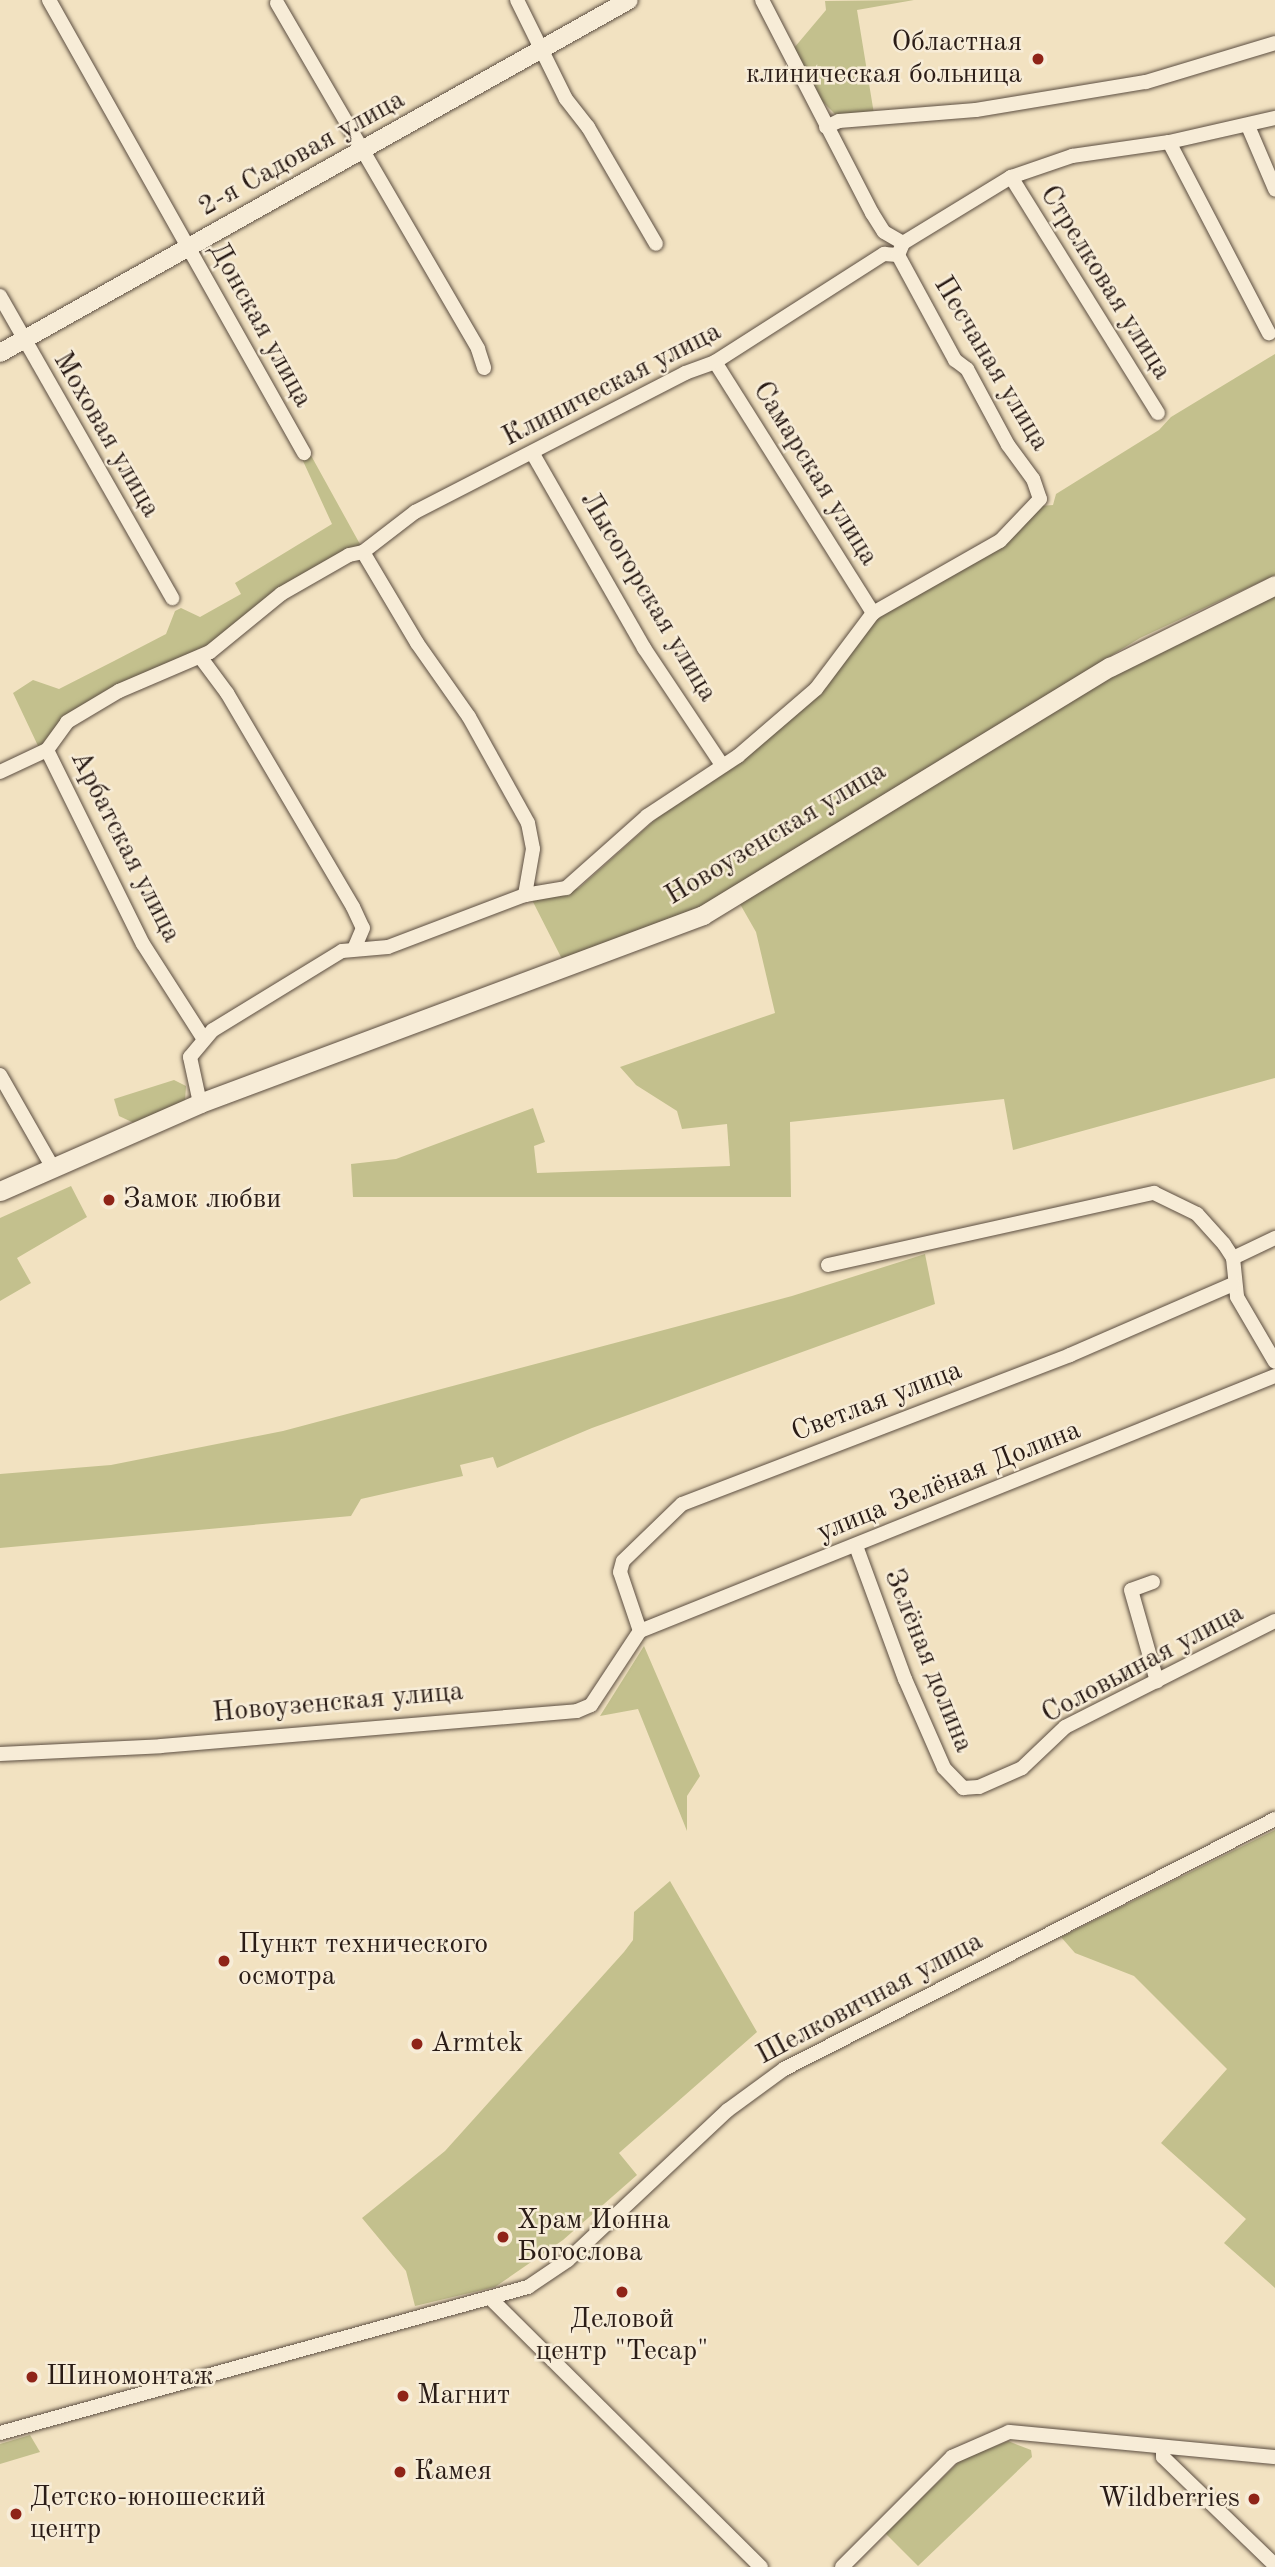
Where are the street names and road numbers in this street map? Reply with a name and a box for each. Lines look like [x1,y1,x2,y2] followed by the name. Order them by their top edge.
[193,83,411,225] street label: 2-я Садовая улица
[1032,180,1178,386] street label: Стрелковая улица
[201,236,319,414] street label: Донская улица
[926,270,1056,458] street label: Песчаная улица
[497,315,727,455] street label: Клиническая улица
[45,346,167,524] street label: Моховая улица
[745,376,885,572] street label: Самарская улица
[572,486,724,708] street label: Лысогорская улица
[62,745,188,949] street label: Арбатская улица
[659,755,893,913] street label: Новоузенская улица
[787,1354,967,1450] street label: Светлая улица
[812,1414,1086,1550] street label: улица Зелёная Долина
[876,1564,980,1758] street label: Зелёная долина
[1036,1597,1250,1731] street label: Соловьиная улица
[211,1675,465,1731] street label: Новоузенская улица
[751,1925,989,2073] street label: Шелковичная улица

